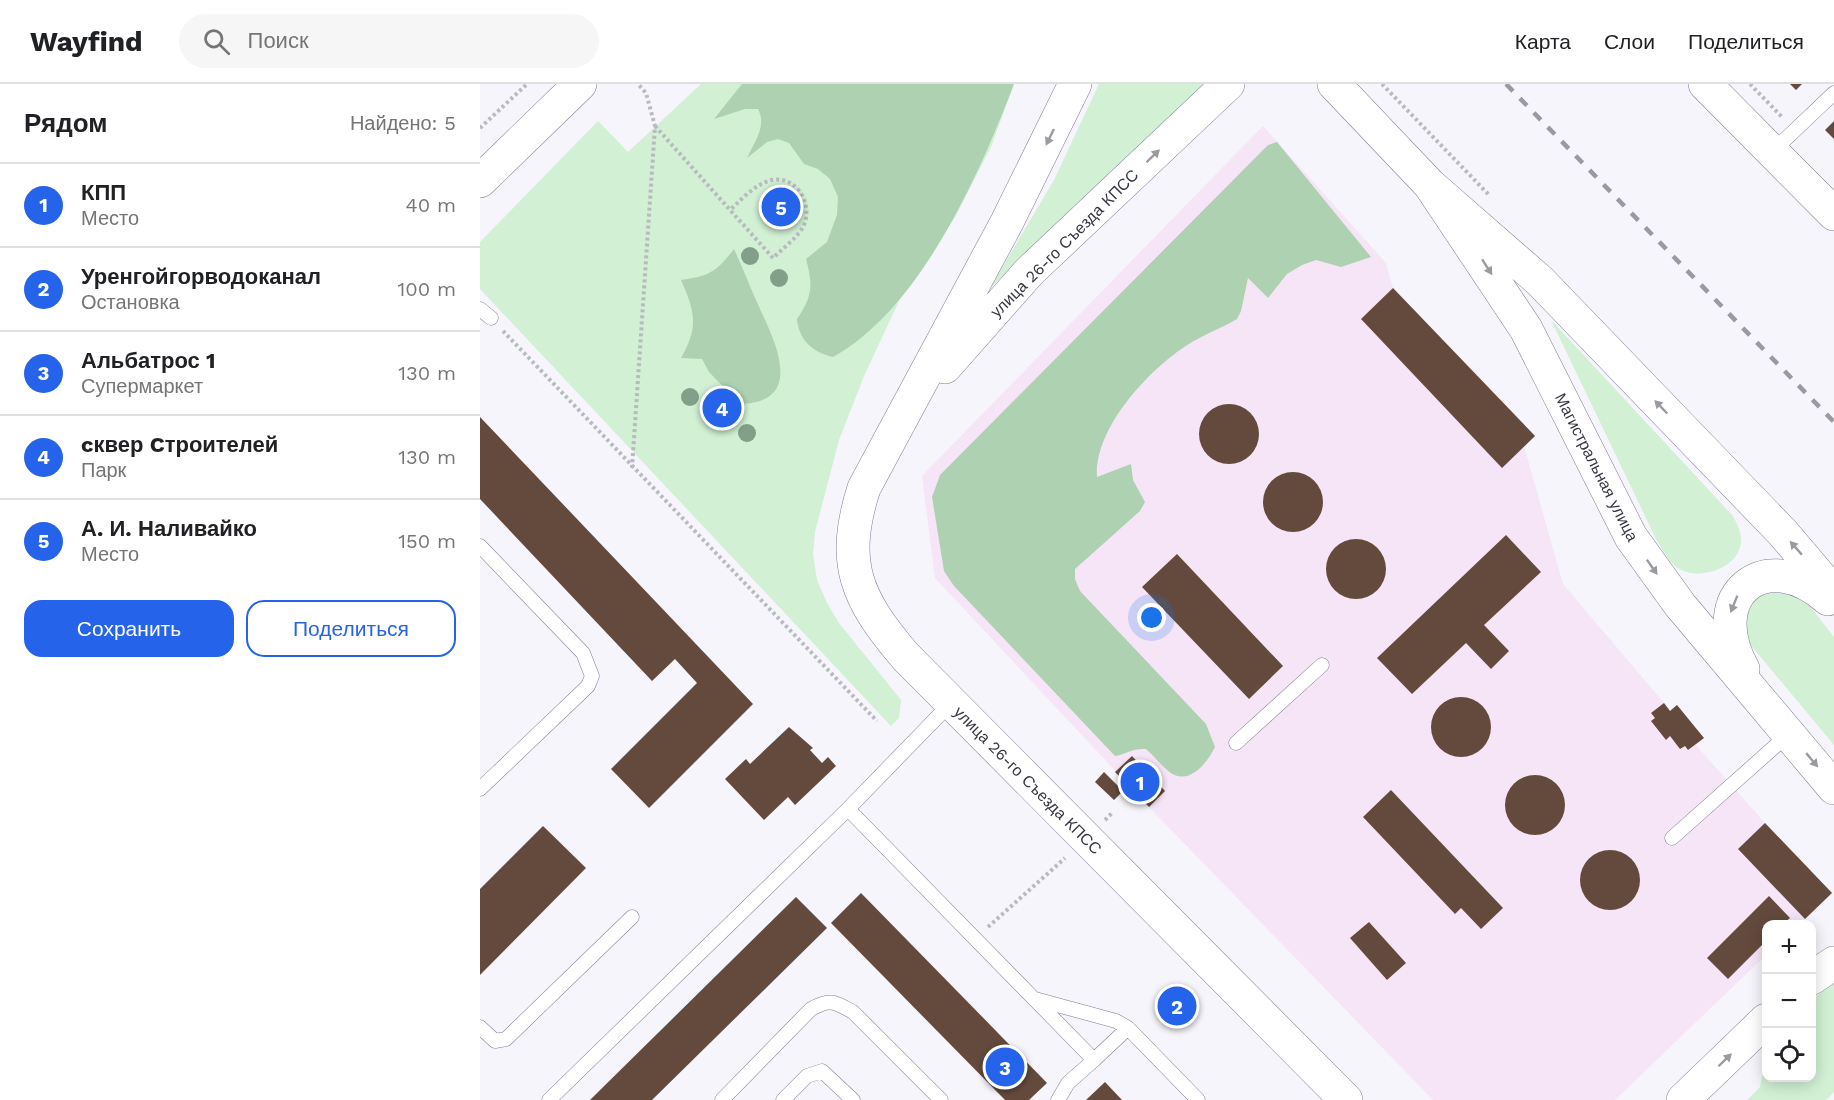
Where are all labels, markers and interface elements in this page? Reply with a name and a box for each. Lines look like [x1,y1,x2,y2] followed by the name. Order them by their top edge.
[179,14,599,68] search box
[30,25,143,58] text: Wayfind
[200,25,233,58] icon: search
[248,28,309,53] text: Поиск
[1515,29,1571,54] text: Карта
[1604,29,1655,54] text: Слои
[1688,29,1804,54] text: Поделиться
[24,108,107,138] text: Рядом
[350,111,456,135] text: Найдено: 5
[1045,129,1054,146] one-way arrow
[1145,149,1159,163] one-way arrow
[986,165,1142,321] street label: улица 26-го Съезда КПСС
[81,180,126,205] text: КПП
[762,184,800,230] pin: 5
[39,193,48,217] text: 1
[405,193,456,217] text: 40 m
[81,206,139,230] text: Место
[1481,259,1493,275] one-way arrow
[81,264,321,289] text: Уренгойгорводоканал
[38,277,49,301] text: 2
[397,277,456,301] text: 100 m
[81,290,180,314] text: Остановка
[81,348,215,373] text: Альбатрос 1
[38,361,49,385] text: 3
[398,361,456,385] text: 130 m
[81,374,203,398] text: Супермаркет
[702,386,742,430] pin: 4
[1551,390,1642,545] street label: Магистральная улица
[1655,401,1669,415] one-way arrow
[81,432,278,457] text: cквер Cтроителей
[37,445,50,469] text: 4
[398,445,456,469] text: 130 m
[81,458,126,482] text: Парк
[81,516,257,541] text: А. И. Наливайко
[38,529,49,553] text: 5
[398,529,456,553] text: 150 m
[1790,541,1803,556] one-way arrow
[81,542,139,566] text: Место
[1646,558,1658,574] one-way arrow
[1729,596,1739,614] one-way arrow
[24,600,234,657] button: Сохранить
[246,600,456,657] button: Поделиться
[1137,603,1166,632] your location
[950,702,1106,858] street label: улица 26-го Съезда КПСС
[1805,752,1818,767] one-way arrow
[1120,760,1160,804] pin: 1
[1762,920,1816,1082] map controls
[1762,920,1816,974] button: +
[1762,974,1816,1028] button: −
[1158,984,1196,1028] pin: 2
[1762,1028,1816,1082] button: locate
[986,1044,1024,1090] pin: 3
[1717,1053,1732,1067] one-way arrow

